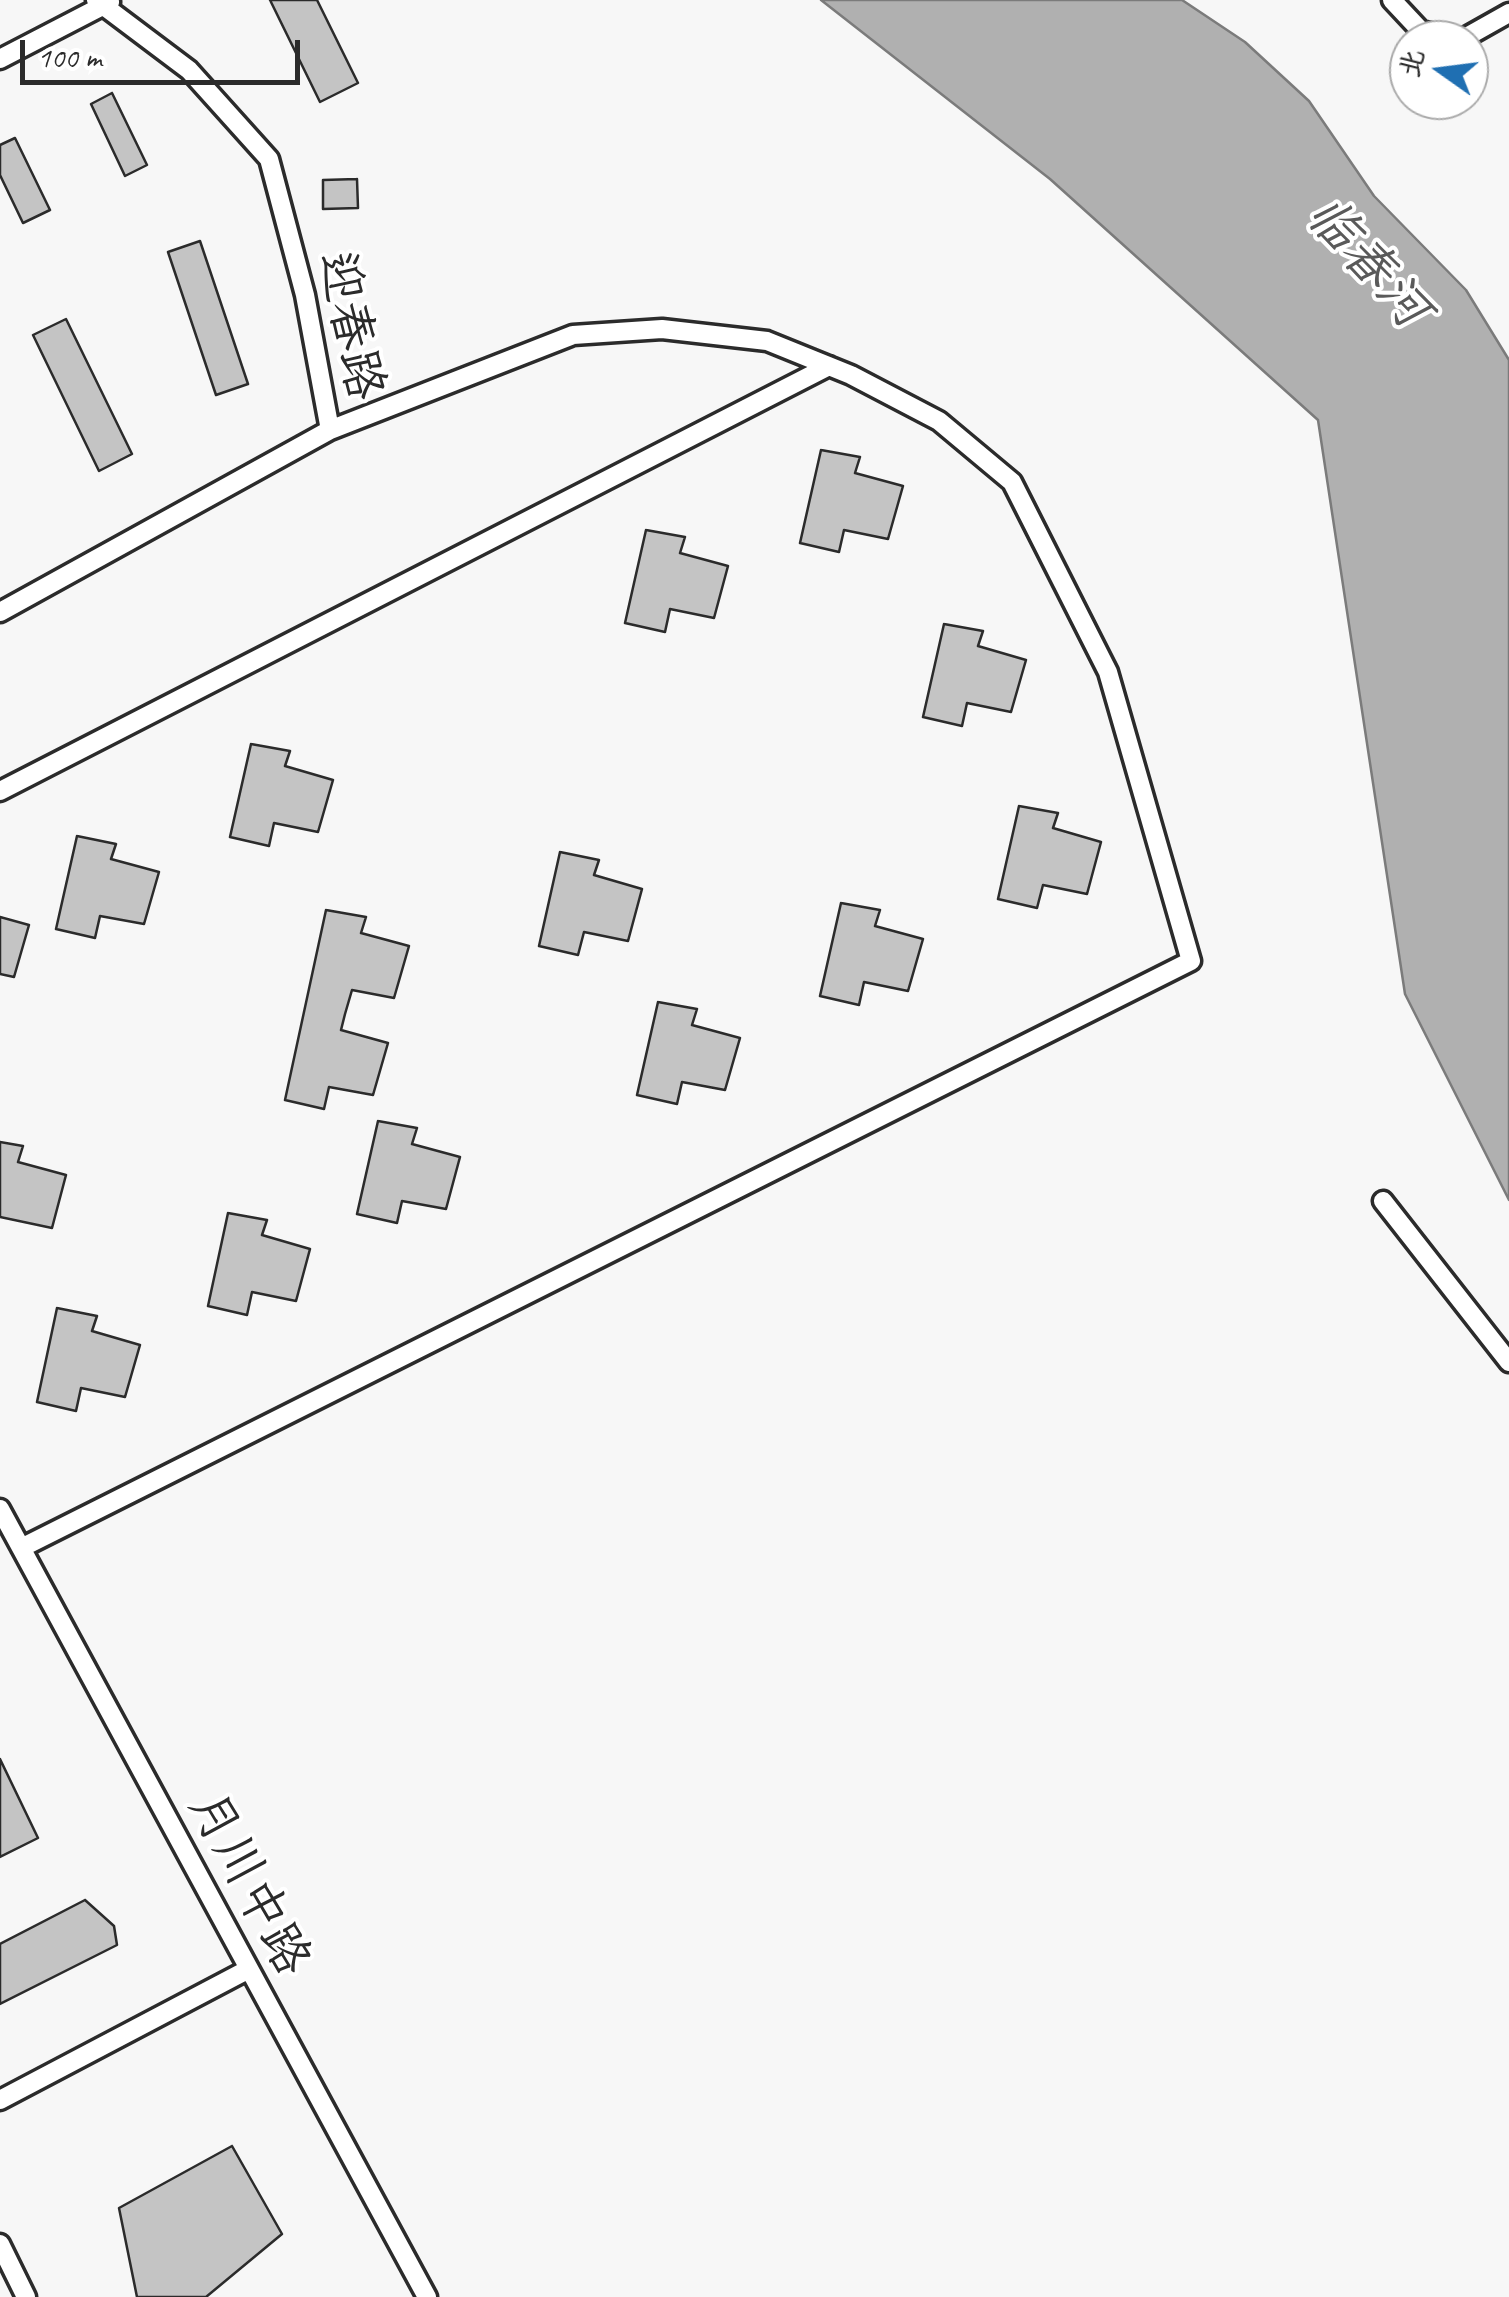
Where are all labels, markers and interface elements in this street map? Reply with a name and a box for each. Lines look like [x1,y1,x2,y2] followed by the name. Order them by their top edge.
[25,20,305,82] scale bar
[1389,20,1489,120] north arrow
[37,38,102,76] text: 100 m
[1391,45,1432,81] text: 北
[1291,184,1441,342] water label: 临春河
[304,246,394,406] street label: 迎春路
[175,1782,321,1986] street label: 月川中路

